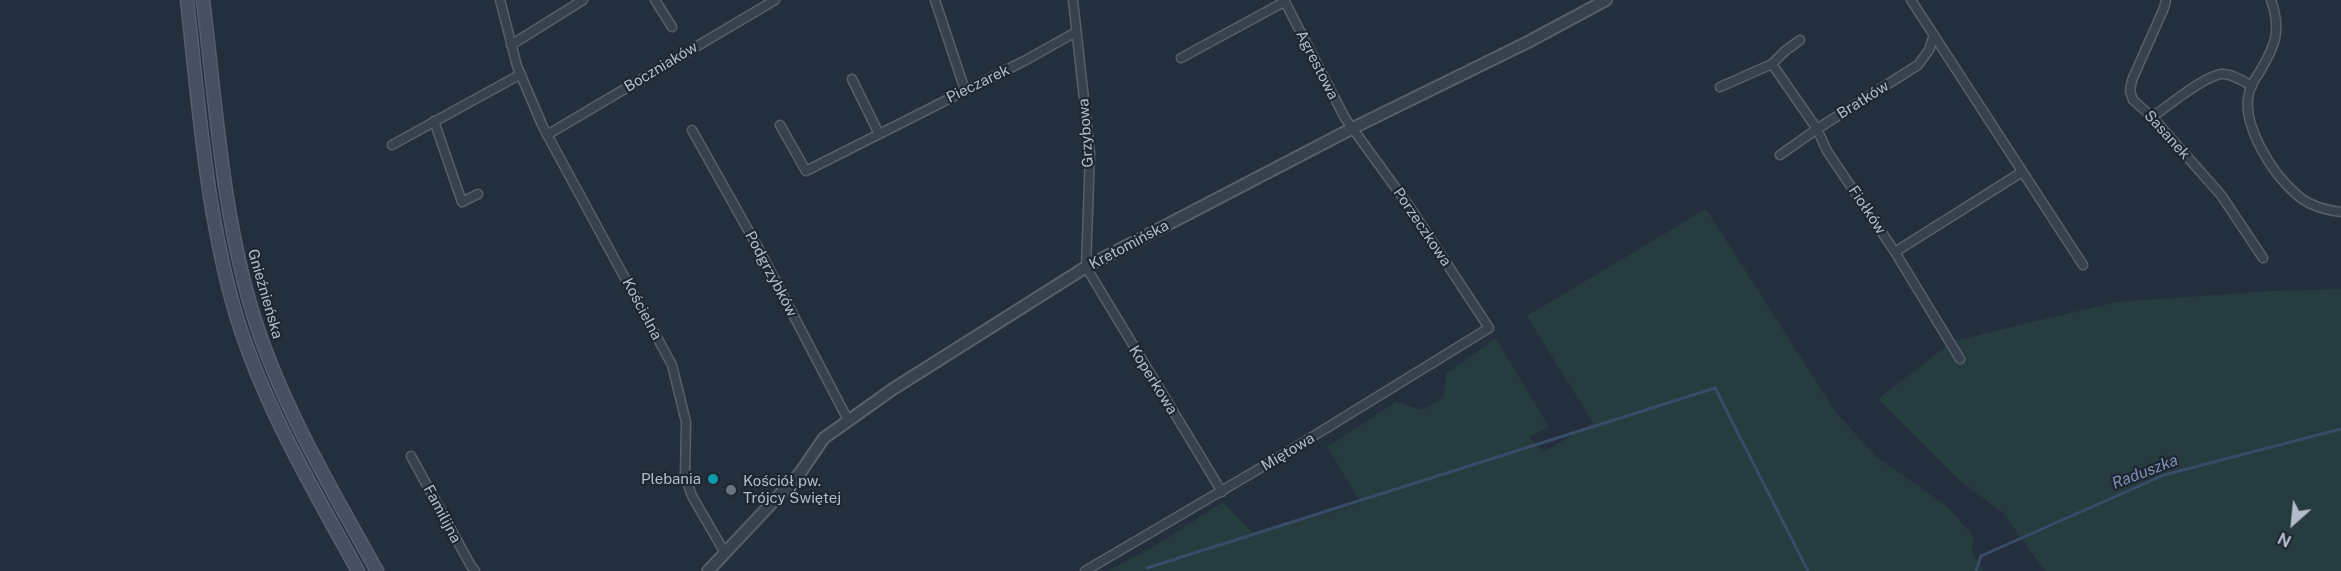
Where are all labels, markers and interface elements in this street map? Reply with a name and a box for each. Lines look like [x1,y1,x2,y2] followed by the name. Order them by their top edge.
[1292,27,1342,103] street label: Agrestowa
[621,38,701,96] street label: Boczniaków
[944,61,1012,107] street label: Pieczarek
[1834,77,1892,123] street label: Bratków
[1075,98,1097,168] street label: Grzybowa
[2140,107,2194,163] street label: Sasanek
[1844,182,1890,238] street label: Fiołków
[1389,184,1455,270] street label: Porzeczkowa
[1086,216,1172,274] street label: Kretomińska
[741,228,801,320] street label: Podgrzybków
[244,247,286,341] street label: Gnieźnieńska
[618,275,666,343] street label: Kościelna
[1125,342,1181,418] street label: Koperkowa
[1258,429,1318,475] street label: Miętowa
[2109,451,2181,493] water label: Raduszka
[641,470,701,488] place label: Plebania
[706,472,720,486] marker: Plebania
[743,472,841,507] place label: Kościół pw. Trójcy Świętej
[419,482,465,546] street label: Familijna
[724,483,738,497] marker: Kościół pw. Trójcy Świętej
[2263,493,2323,553] north arrow
[2275,528,2294,551] text: N

